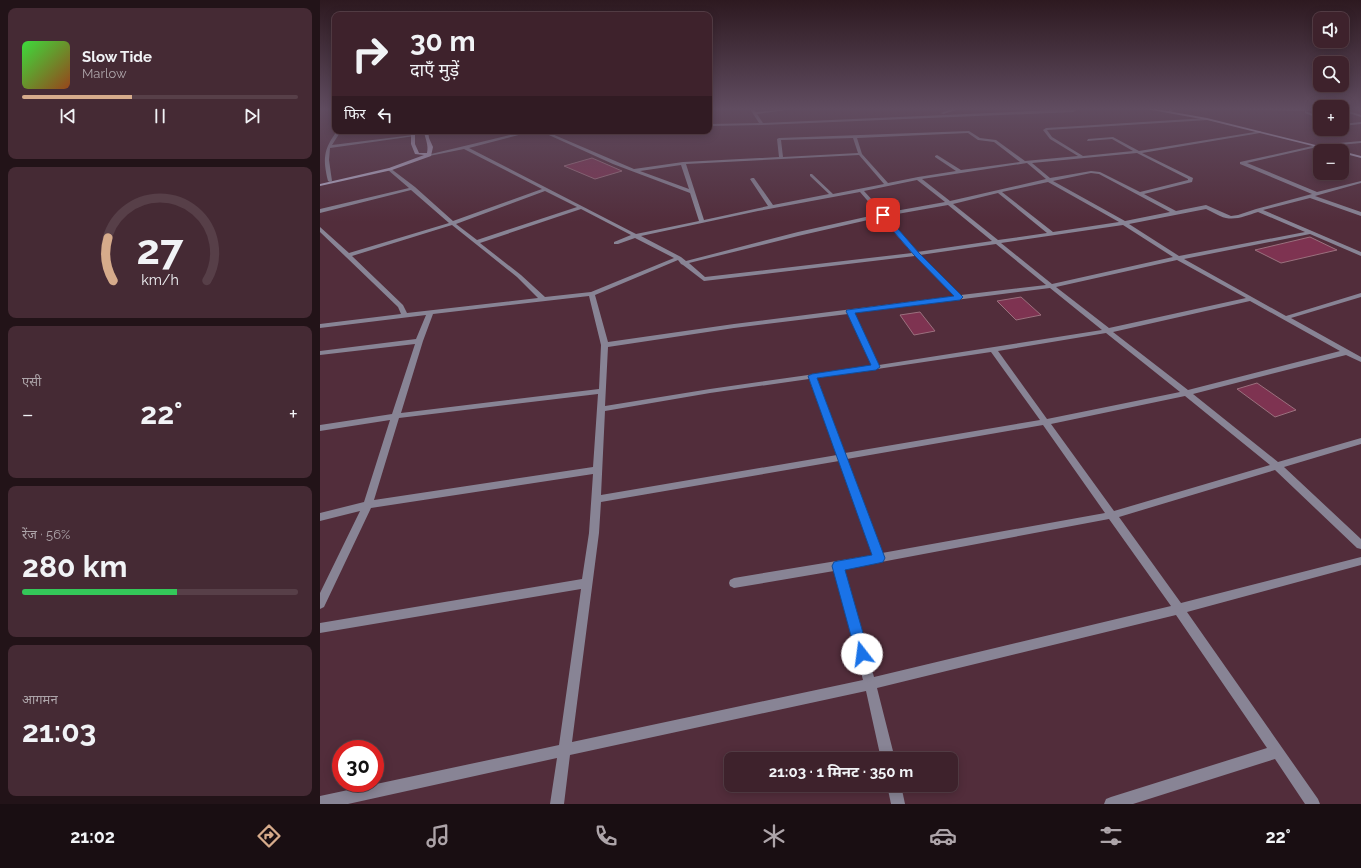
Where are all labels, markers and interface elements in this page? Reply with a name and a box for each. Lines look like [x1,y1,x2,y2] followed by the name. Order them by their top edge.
[1313,12,1349,180] map controls
[1313,12,1349,48] button: sound
[410,25,476,58] text: 30 m
[344,28,396,80] icon: right
[82,48,152,66] text: Slow Tide
[1313,56,1349,92] button: search
[410,59,459,80] text: दाएँ मुड़ें
[82,66,127,81] text: Marlow
[1313,100,1349,136] button: +
[374,104,396,126] icon: left
[57,105,79,127] icon: previous
[149,105,171,127] icon: pause
[241,105,263,127] icon: next
[344,105,366,123] text: फिर
[1313,144,1349,180] button: −
[866,198,900,232] pin
[872,204,894,226] icon: arrive
[137,225,184,274] text: 27
[141,271,179,287] text: km/h
[22,374,41,389] text: एसी
[140,396,182,431] text: 22°
[22,401,34,427] text: −
[289,401,298,427] text: +
[22,527,70,542] text: रेंज · 56%
[22,549,127,584] text: 280 km
[841,633,883,675] position arrow
[22,692,58,707] text: आगमन
[22,714,96,749] text: 21:03
[332,740,384,792] speed limit sign: 30
[769,763,913,781] text: 21:03 · 1 मिनट · 350 m
[255,822,283,850] icon: directions
[424,822,452,850] icon: music
[592,822,620,850] icon: phone
[760,822,788,850] icon: climate
[929,822,957,850] icon: car
[1097,822,1125,850] icon: filters
[70,826,115,847] text: 21:02
[1265,826,1291,847] text: 22°

